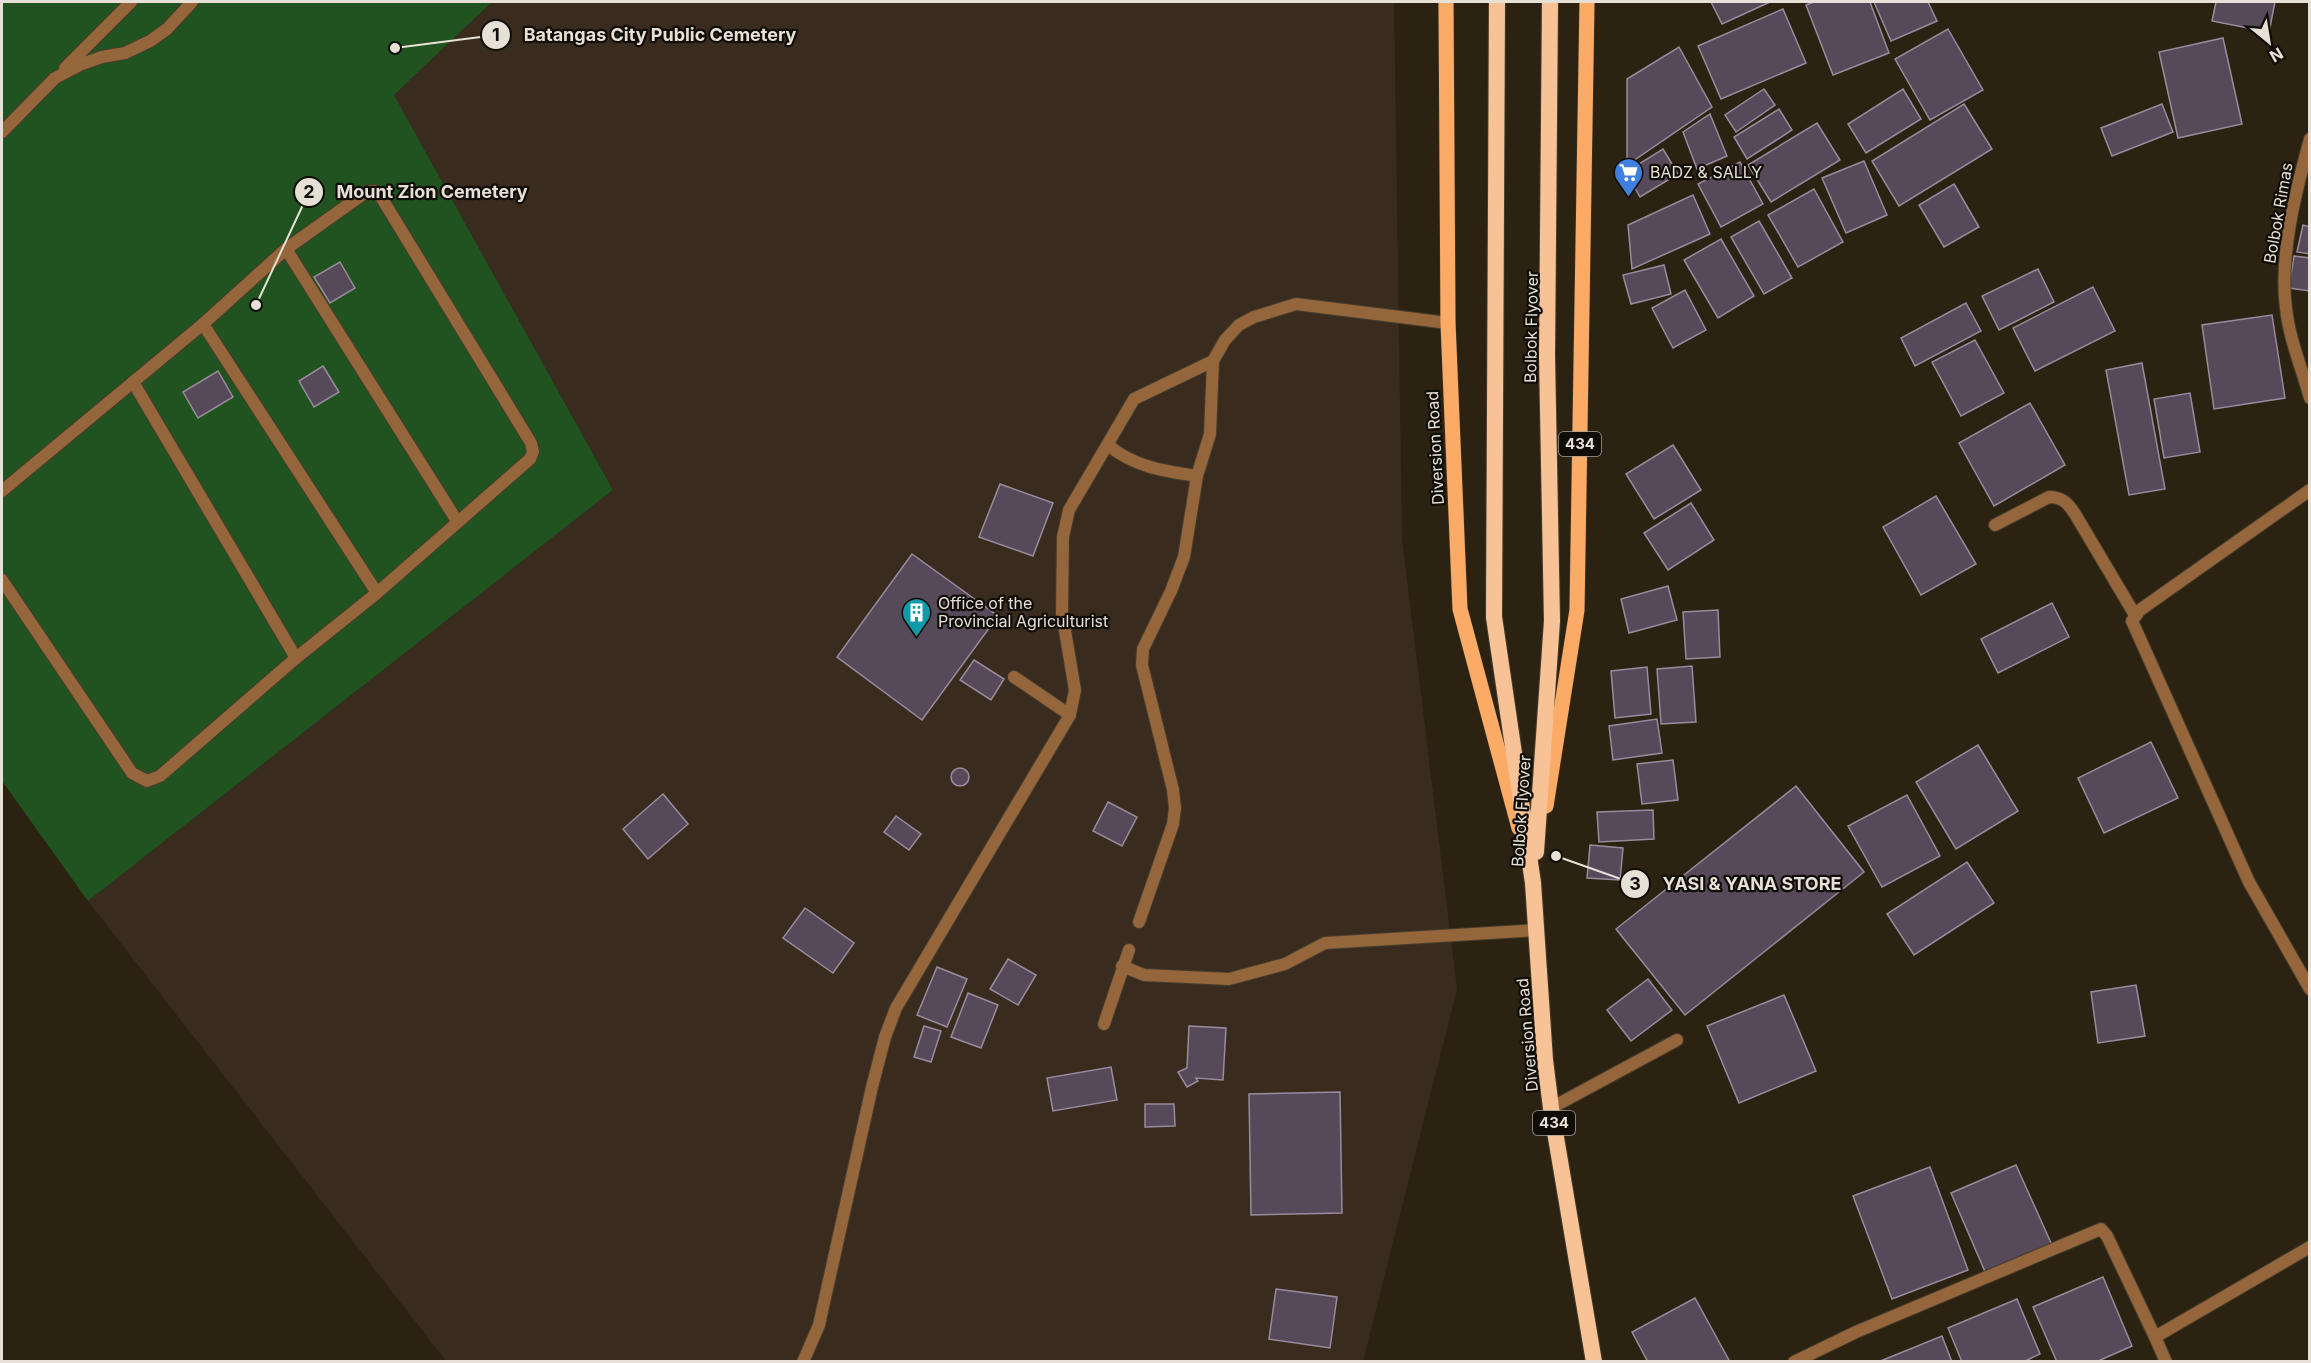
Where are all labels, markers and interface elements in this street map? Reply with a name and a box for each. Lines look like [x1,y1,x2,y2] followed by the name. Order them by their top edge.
[2239,12,2299,72] north arrow
[481,17,808,53] callout: Batangas City Public Cemetery
[492,24,500,45] text: 1
[524,24,797,45] text: Batangas City Public Cemetery
[2266,43,2287,67] text: N
[1613,156,1645,198] supermarket icon: BADZ & SALLY
[2259,161,2297,265] street label: Bolbok Rimas
[1650,162,1762,182] place label: BADZ & SALLY
[294,174,539,210] callout: Mount Zion Cemetery
[303,181,315,202] text: 2
[336,181,528,202] text: Mount Zion Cemetery
[1520,271,1542,383] street label: Bolbok Flyover
[1422,391,1448,505] street label: Diversion Road
[1559,432,1601,456] road number: 434
[938,593,1108,631] place label: Office of the Provincial Agriculturist
[901,596,933,638] building icon: Office of the Provincial Agriculturist
[1507,754,1535,868] street label: Bolbok Flyover
[1620,866,1853,902] callout: YASI & YANA STORE
[1629,873,1641,894] text: 3
[1663,873,1841,894] text: YASI & YANA STORE
[1512,977,1542,1093] street label: Diversion Road
[1533,1111,1575,1135] road number: 434

